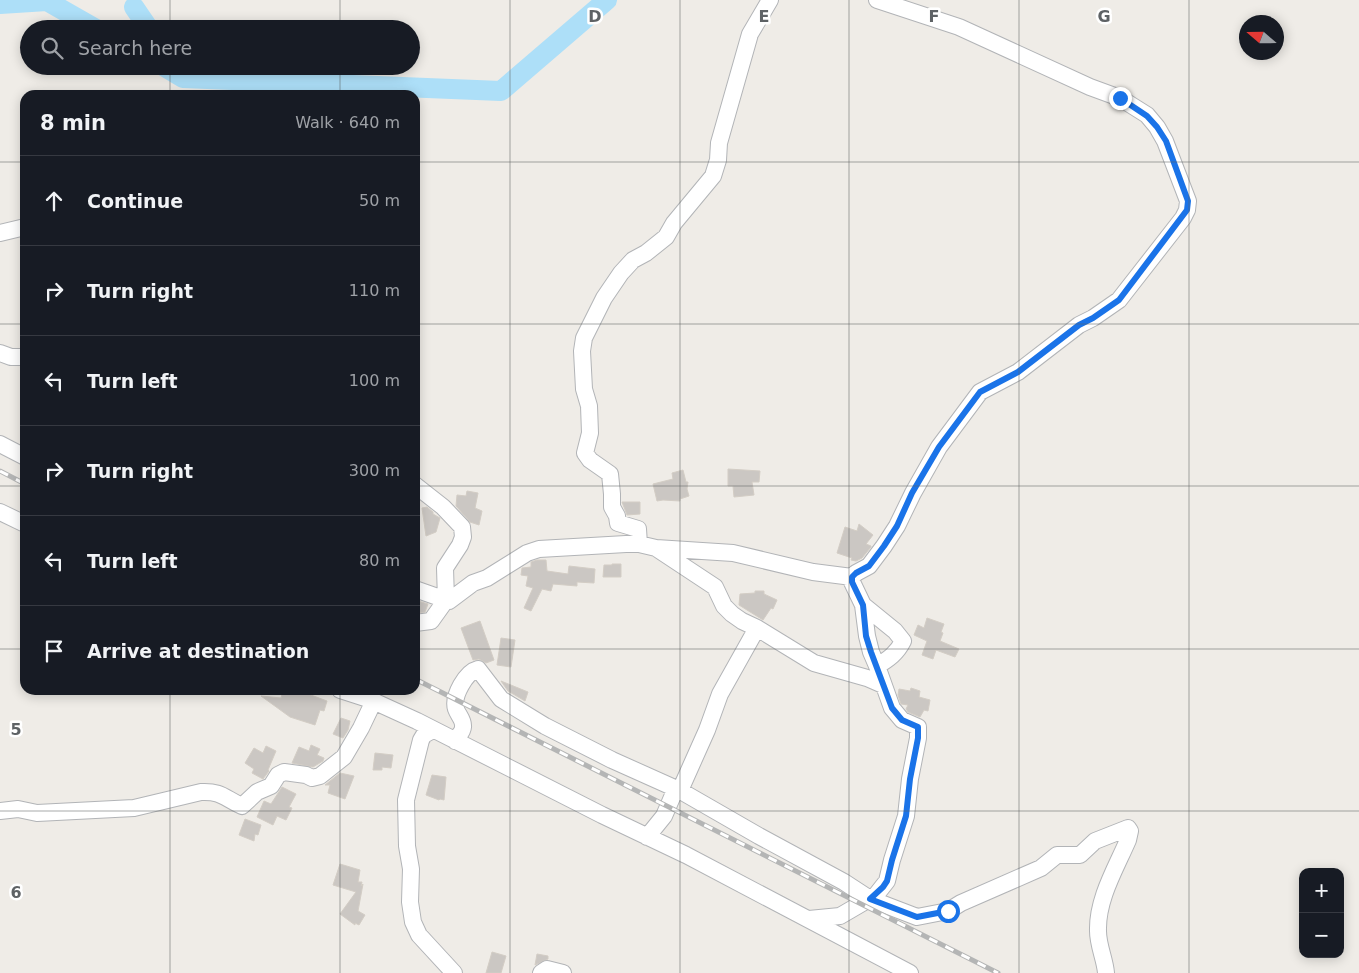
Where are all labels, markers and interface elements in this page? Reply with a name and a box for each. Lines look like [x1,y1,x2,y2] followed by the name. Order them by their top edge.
[588,7,602,26] text: D
[759,7,769,26] text: E
[929,7,939,26] text: F
[1097,7,1111,26] text: G
[1239,15,1284,60] north arrow
[20,20,420,75] search box
[38,34,66,62] icon: search
[78,37,192,59] text: Search here
[1109,87,1132,110] route end
[40,111,106,135] text: 8 min
[295,113,400,132] text: Walk · 640 m
[40,187,68,215] icon: ahead
[87,190,183,212] text: Continue
[359,191,400,210] text: 50 m
[40,277,68,305] icon: right
[87,280,193,302] text: Turn right
[349,281,400,300] text: 110 m
[40,367,68,395] icon: left
[87,370,178,392] text: Turn left
[349,371,400,390] text: 100 m
[40,457,68,485] icon: right
[87,460,193,482] text: Turn right
[349,461,400,480] text: 300 m
[40,547,68,575] icon: left
[87,550,178,572] text: Turn left
[359,551,400,570] text: 80 m
[40,637,68,665] icon: arrive
[87,640,309,662] text: Arrive at destination
[10,720,22,739] text: 5
[1299,868,1344,958] map controls
[1299,868,1344,913] button: +
[10,883,22,902] text: 6
[937,900,960,923] route start
[1299,913,1344,958] button: −

